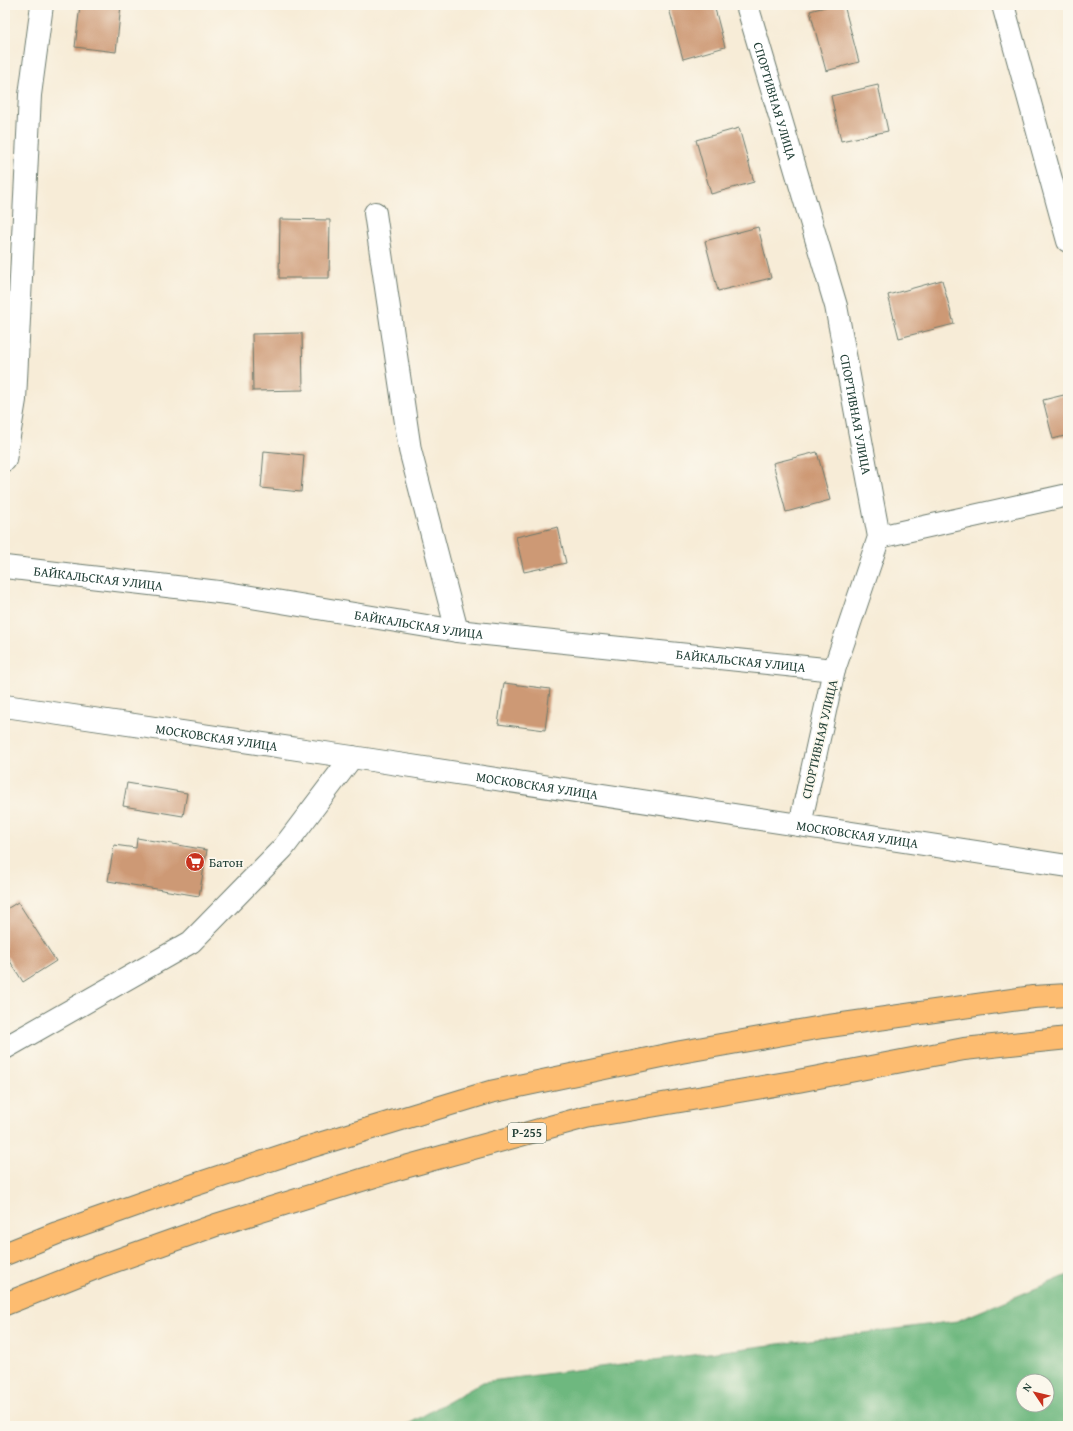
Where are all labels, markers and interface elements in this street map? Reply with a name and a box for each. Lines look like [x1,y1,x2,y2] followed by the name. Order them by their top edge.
[748,40,801,162] street label: СПОРТИВНАЯ УЛИЦА
[835,353,876,476] street label: СПОРТИВНАЯ УЛИЦА
[33,561,164,595] street label: БАЙКАЛЬСКАЯ УЛИЦА
[353,605,484,644] street label: БАЙКАЛЬСКАЯ УЛИЦА
[675,645,807,677] street label: БАЙКАЛЬСКАЯ УЛИЦА
[797,677,842,801] street label: СПОРТИВНАЯ УЛИЦА
[154,719,279,756] street label: МОСКОВСКАЯ УЛИЦА
[475,767,599,804] street label: МОСКОВСКАЯ УЛИЦА
[795,816,920,853] street label: МОСКОВСКАЯ УЛИЦА
[184,851,206,873] supermarket icon: Батон
[209,853,243,872] place label: Батон
[508,1123,546,1143] road number: Р-255
[1015,1373,1055,1413] north arrow
[1018,1379,1036,1395] text: N

